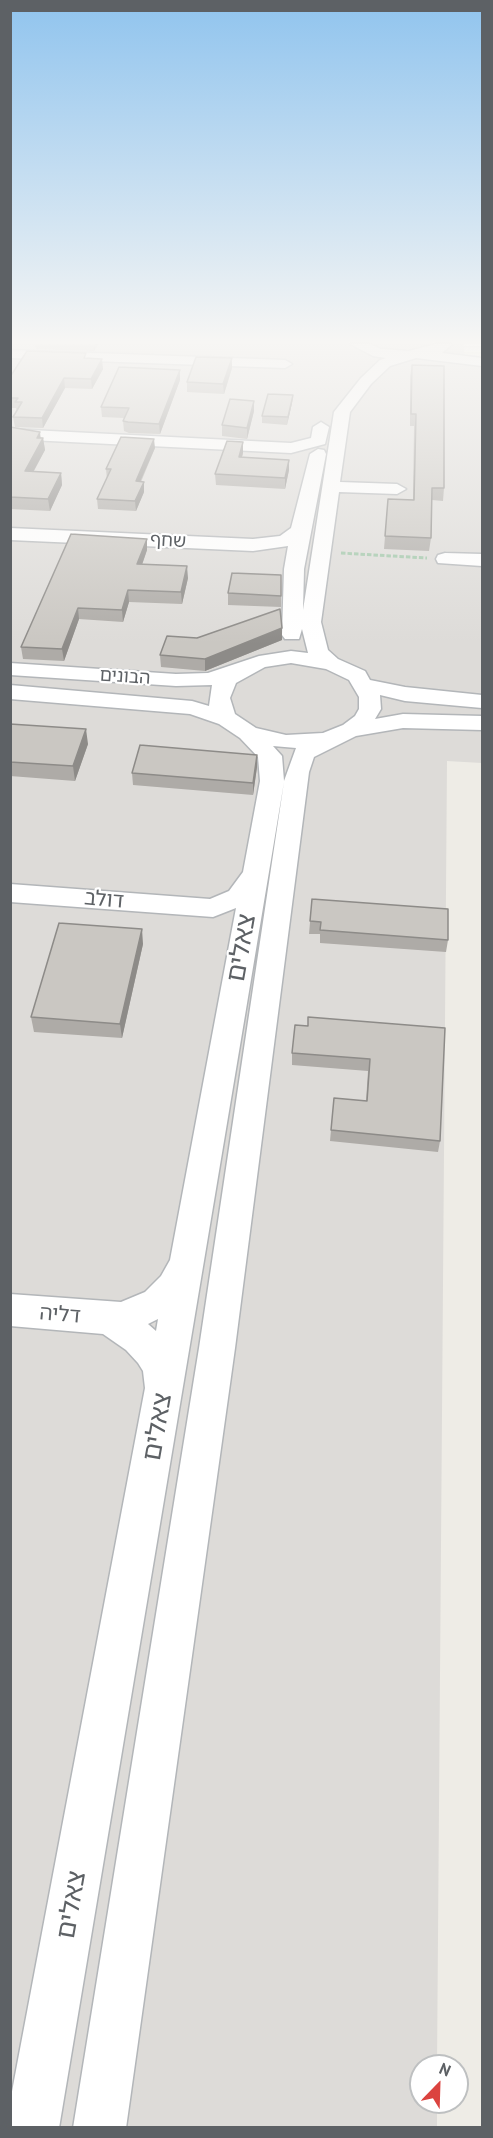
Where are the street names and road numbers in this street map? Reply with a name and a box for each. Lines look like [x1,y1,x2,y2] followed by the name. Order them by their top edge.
[149,529,187,553] street label: שחף
[99,664,151,690] street label: הבונים
[83,886,125,914] street label: דולב
[221,911,263,985] street label: צאלים
[38,1301,82,1329] street label: דליה
[137,1390,179,1464] street label: צאלים
[51,1868,93,1942] street label: צאלים

